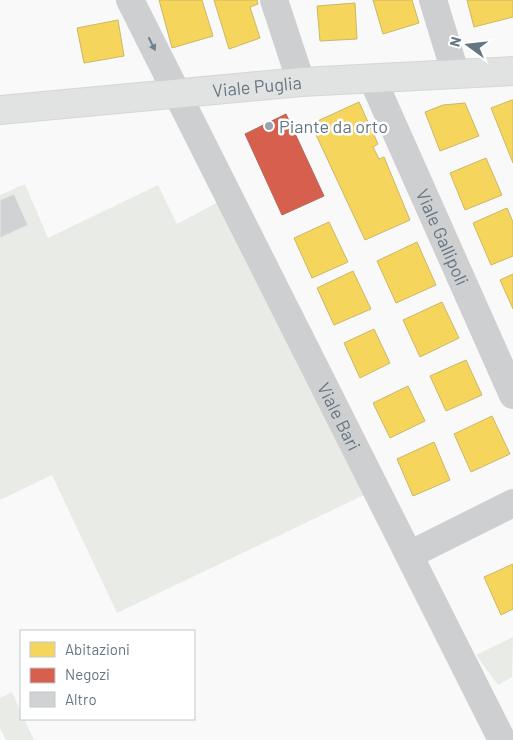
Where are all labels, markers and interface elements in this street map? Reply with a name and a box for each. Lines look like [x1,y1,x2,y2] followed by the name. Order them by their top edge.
[443,20,493,70] north arrow
[446,35,464,48] text: N
[148,36,156,51] one-way arrow
[211,71,303,101] street label: Viale Puglia
[279,115,388,137] place label: Piante da orto
[263,120,275,132] marker: Piante da orto
[412,185,474,289] street label: Viale Gallipoli
[313,379,366,454] street label: Viale Bari
[20,630,195,720] legend
[65,640,130,658] text: Abitazioni
[65,665,110,683] text: Negozi
[65,690,97,708] text: Altro

